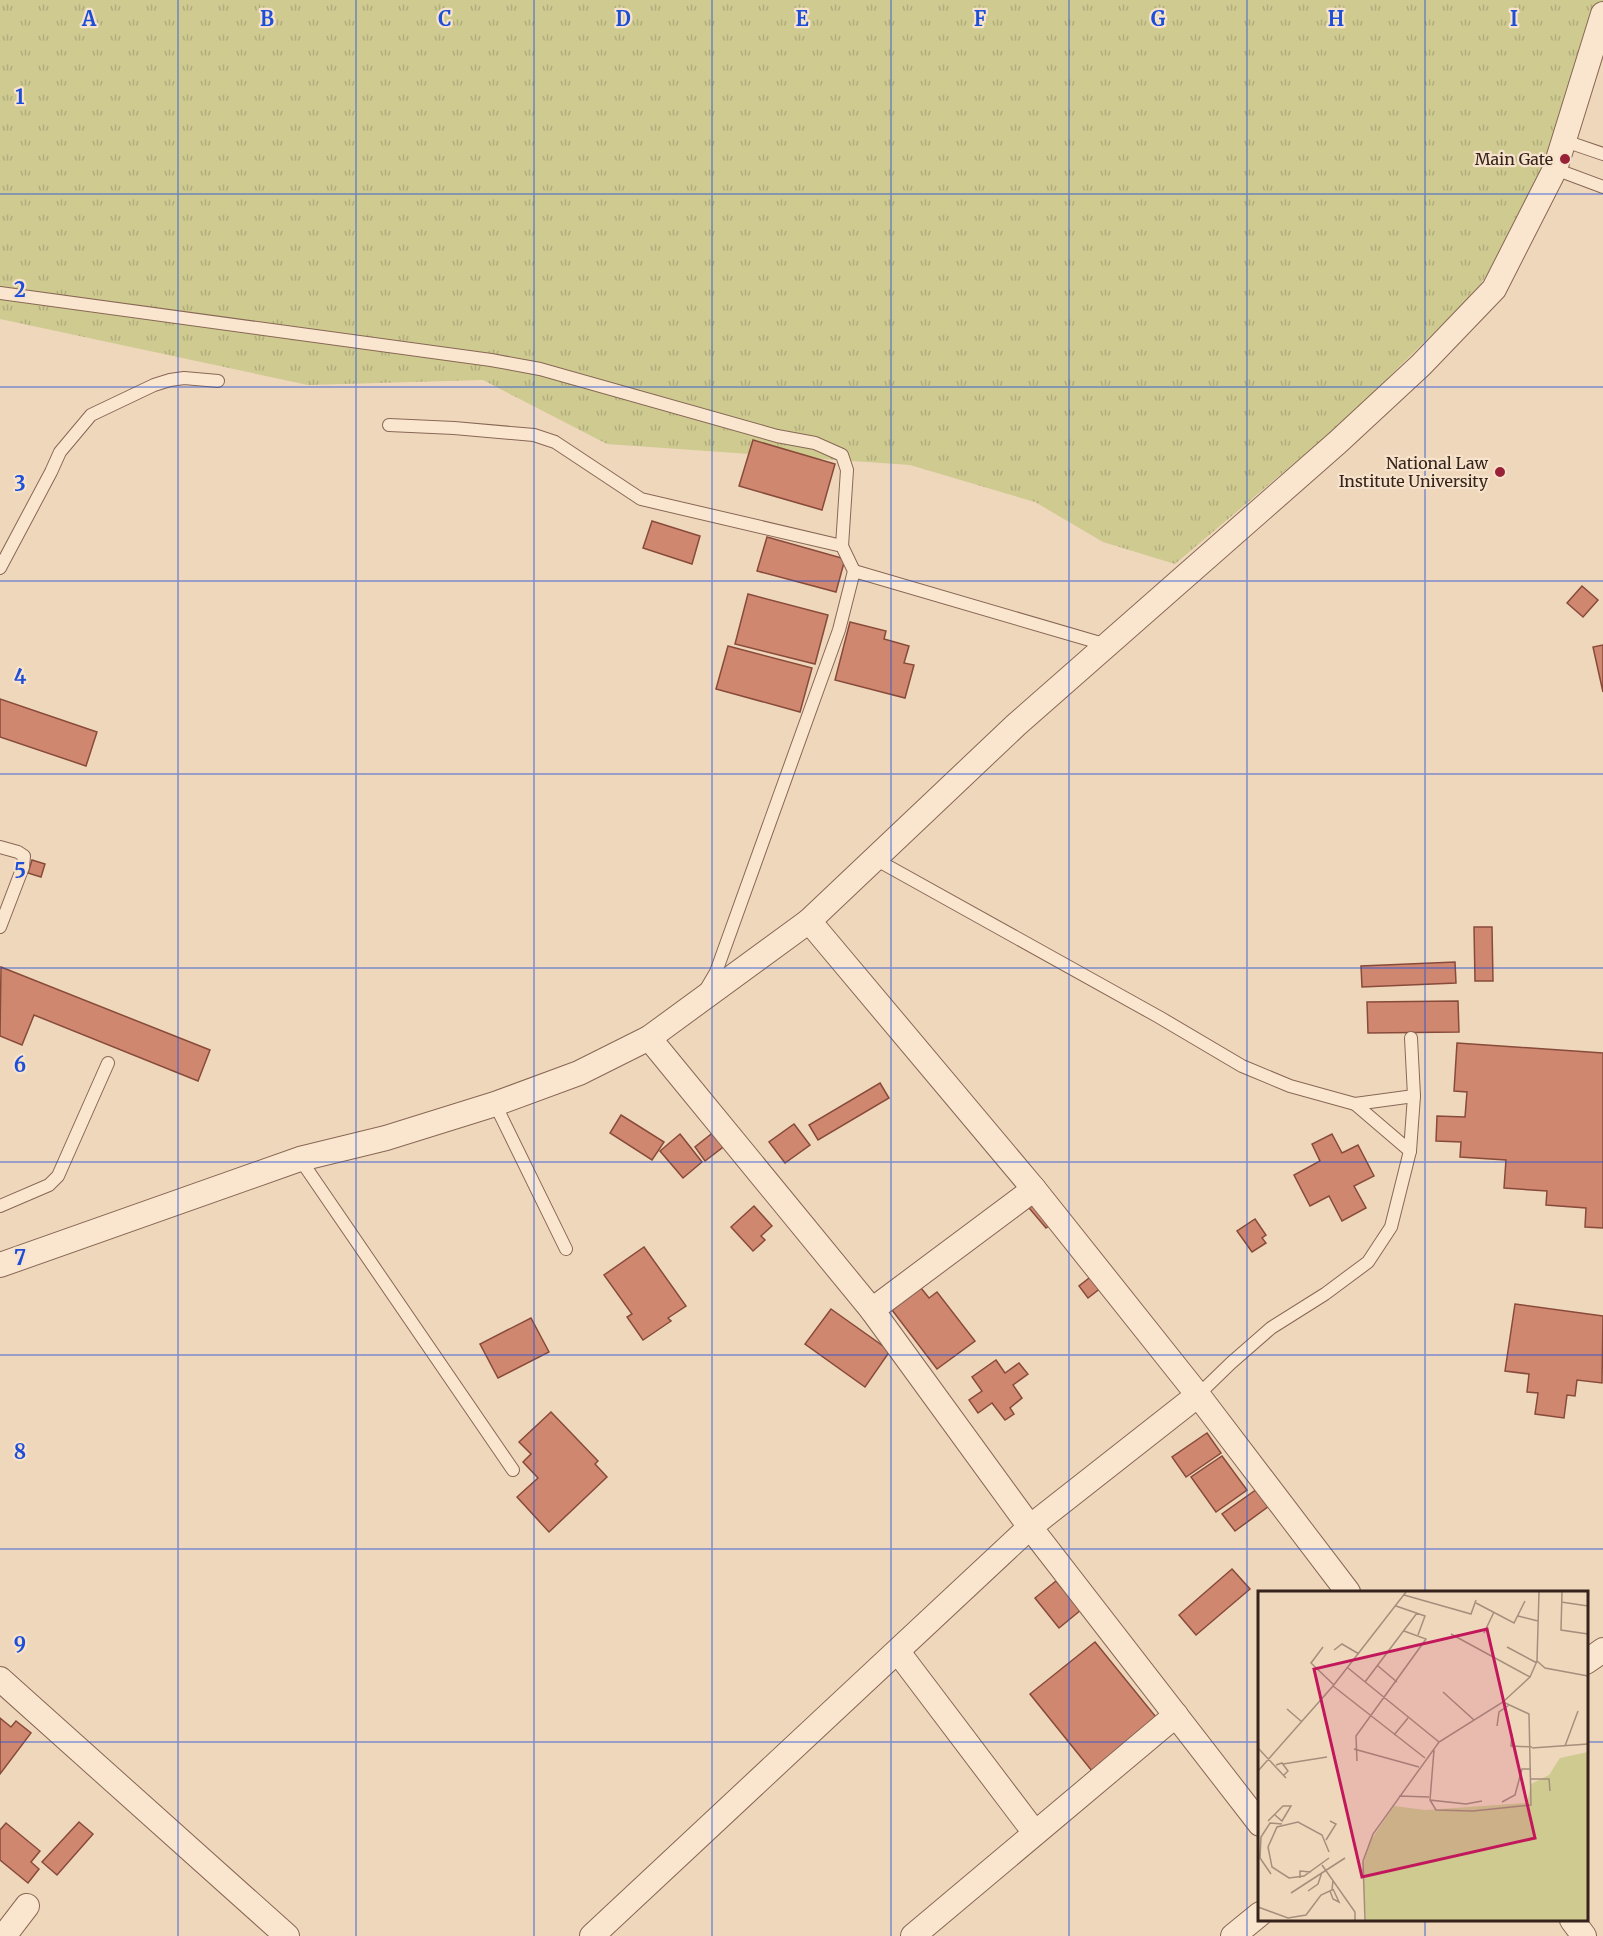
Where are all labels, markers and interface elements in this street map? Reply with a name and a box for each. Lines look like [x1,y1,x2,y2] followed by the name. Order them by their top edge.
[81,6,97,31] text: A
[260,6,274,31] text: B
[438,6,452,31] text: C
[615,6,631,31] text: D
[795,6,809,31] text: E
[974,6,987,31] text: F
[1151,6,1166,31] text: G
[1328,6,1344,31] text: H
[1510,6,1518,31] text: I
[15,84,25,109] text: 1
[1475,149,1553,169] place label: Main Gate
[1558,152,1572,166] marker: Main Gate
[14,277,26,302] text: 2
[1339,453,1489,491] place label: National Law Institute University
[1493,465,1507,479] marker: National Law Institute University
[14,471,26,496] text: 3
[14,664,27,689] text: 4
[14,858,26,883] text: 5
[14,1052,26,1077] text: 6
[14,1245,26,1270] text: 7
[14,1439,26,1464] text: 8
[1258,1591,1588,1921] inset map
[14,1632,26,1657] text: 9

